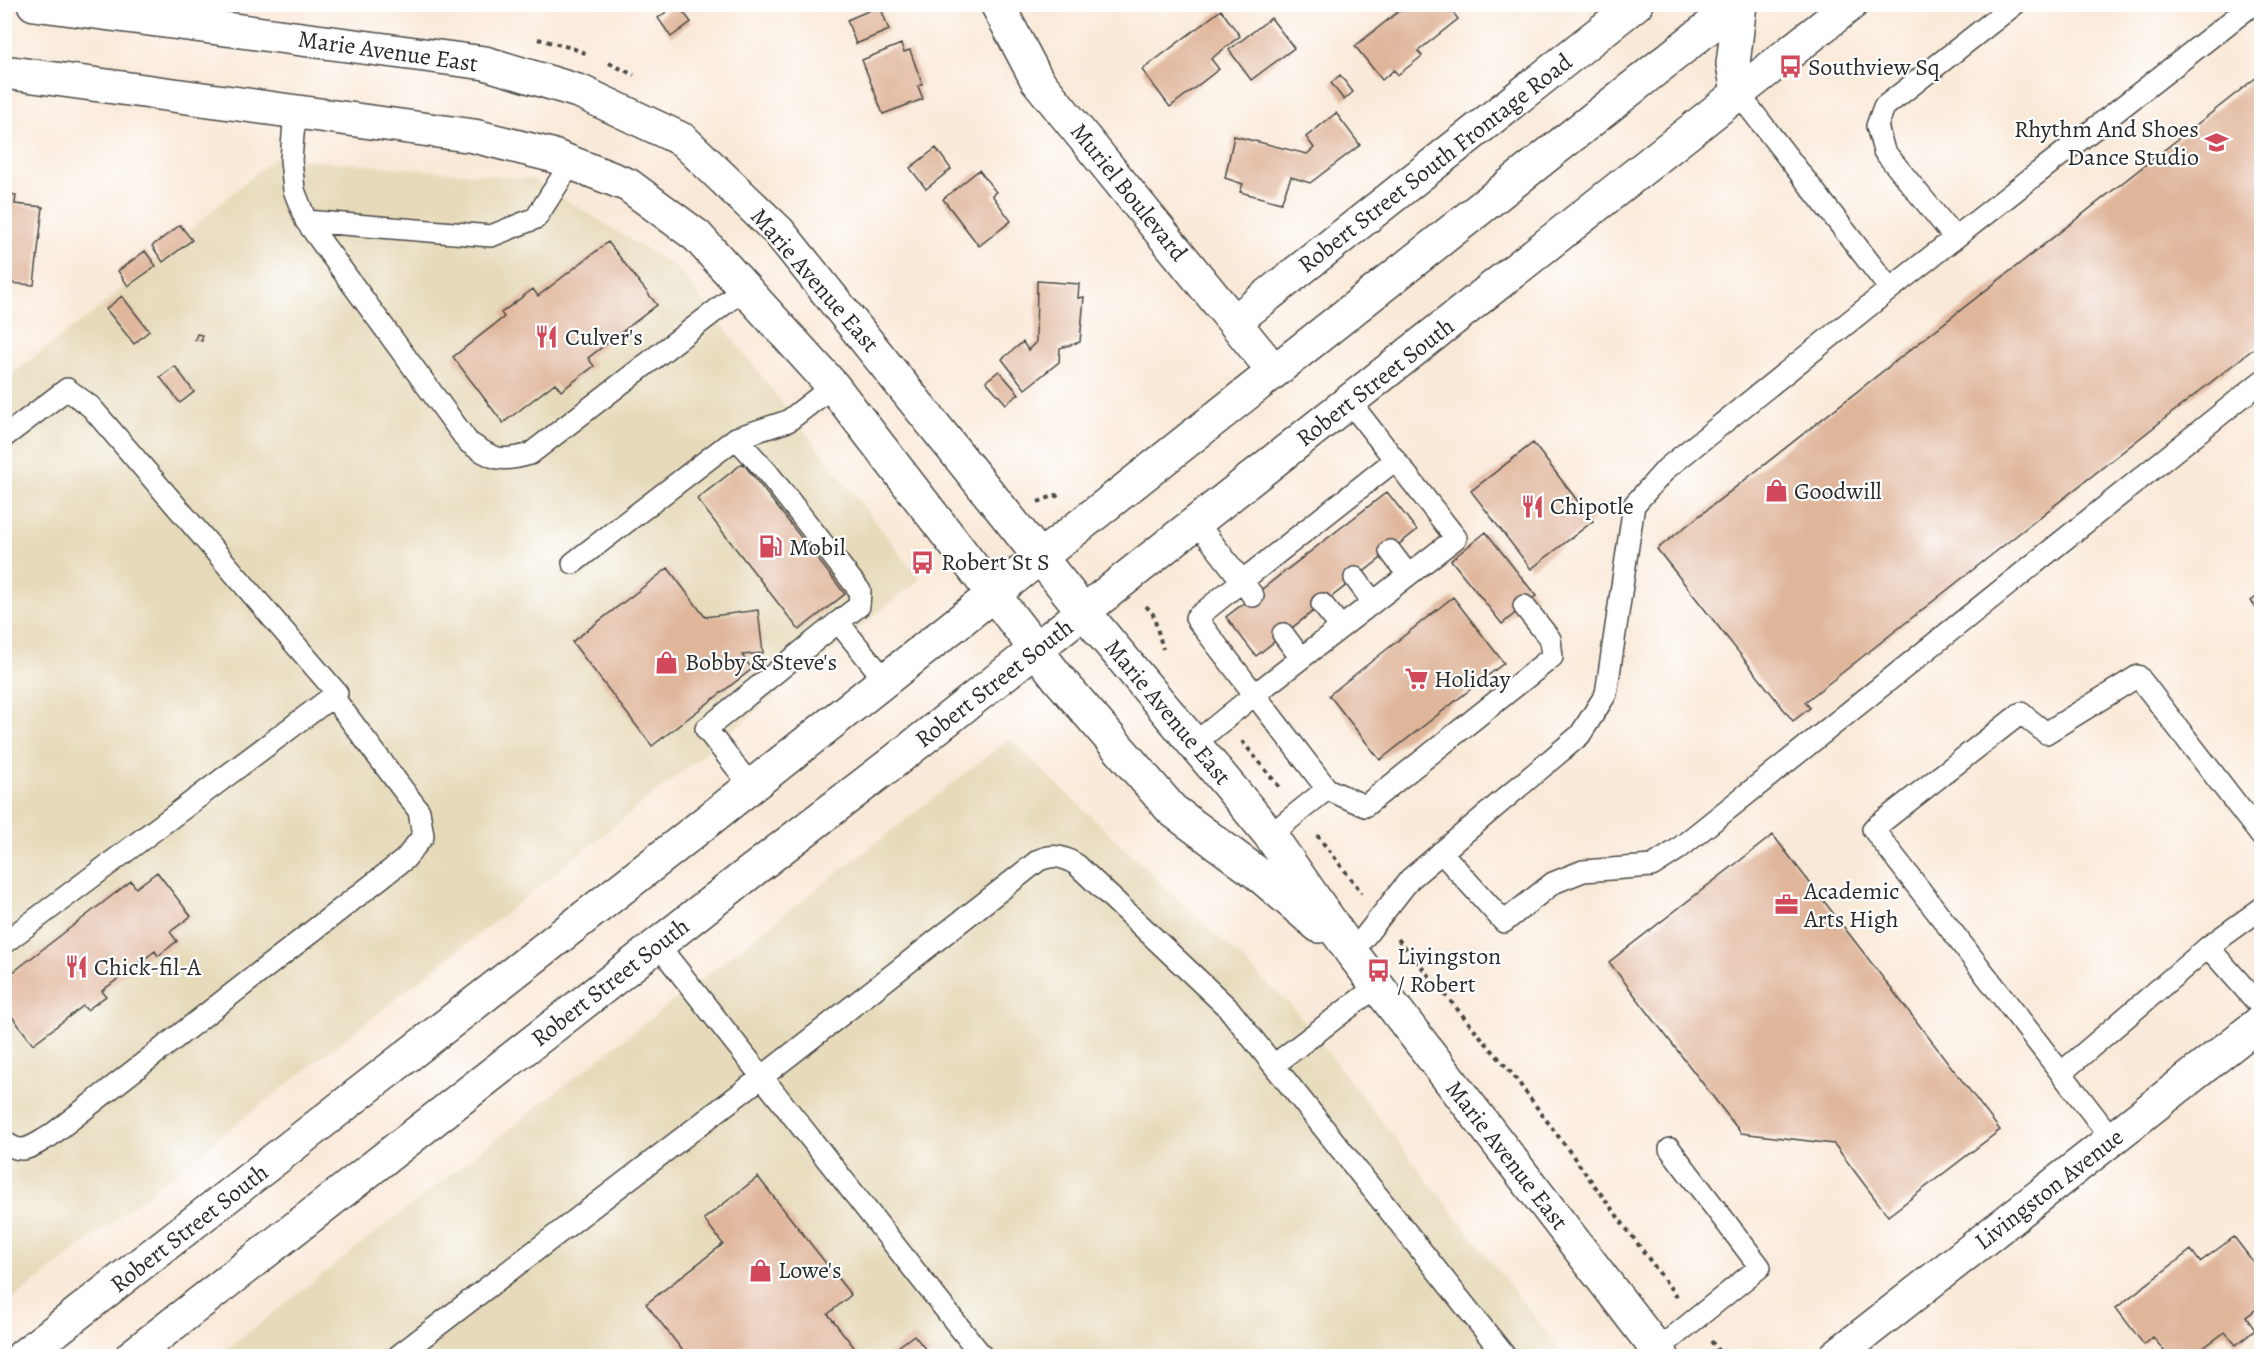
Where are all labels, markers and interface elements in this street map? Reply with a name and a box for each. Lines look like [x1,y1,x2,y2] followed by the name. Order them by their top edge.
[296,23,480,79] street label: Marie Avenue East
[1291,46,1579,280] street label: Robert Street South Frontage Road
[1808,51,1940,83] place label: Southview Sq
[1777,54,1803,80] bus stop icon: Southview Sq
[2014,113,2199,173] place label: Rhythm And Shoes Dance Studio
[1063,116,1195,268] street label: Muriel Boulevard
[2204,130,2230,156] school or university icon: Rhythm And Shoes Dance Studio
[743,201,887,359] street label: Marie Avenue East
[1289,310,1461,454] street label: Robert Street South
[565,321,643,353] place label: Culver's
[534,324,560,350] restaurant icon: Culver's
[1794,475,1882,507] place label: Goodwill
[1763,478,1789,504] shop icon: Goodwill
[1550,490,1634,522] place label: Chipotle
[1519,493,1545,519] restaurant icon: Chipotle
[789,531,846,563] place label: Mobil
[758,534,784,560] fuel station icon: Mobil
[941,546,1050,578] place label: Robert St S
[910,549,936,575] bus stop icon: Robert St S
[908,611,1080,755] street label: Robert Street South
[1097,632,1239,792] street label: Marie Avenue East
[685,646,837,678] place label: Bobby & Steve's
[654,649,680,675] shop icon: Bobby & Steve's
[1434,663,1511,695] place label: Holiday
[1403,666,1429,692] supermarket icon: Holiday
[1803,875,1899,935] place label: Academic Arts High
[1773,892,1799,918] office icon: Academic Arts High
[524,910,696,1054] street label: Robert Street South
[1397,940,1501,1000] place label: Livingston / Robert
[94,951,202,983] place label: Chick-fil-A
[63,954,89,980] restaurant icon: Chick-fil-A
[1366,957,1392,983] bus stop icon: Livingston / Robert
[1439,1074,1576,1236] street label: Marie Avenue East
[1968,1121,2130,1257] street label: Livingston Avenue
[103,1156,275,1300] street label: Robert Street South
[778,1254,842,1286] place label: Lowe's
[747,1257,773,1283] shop icon: Lowe's

